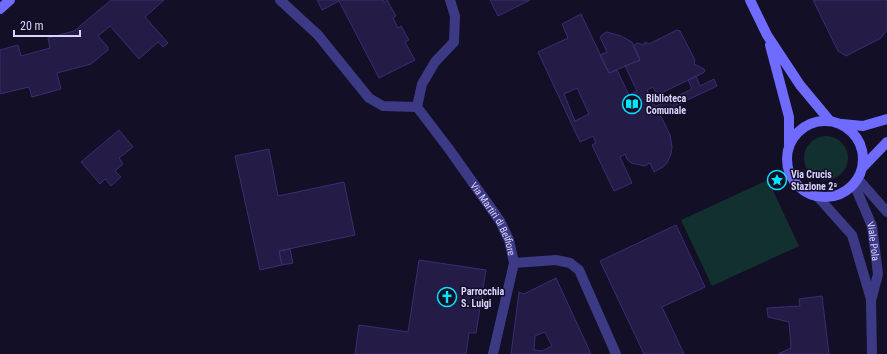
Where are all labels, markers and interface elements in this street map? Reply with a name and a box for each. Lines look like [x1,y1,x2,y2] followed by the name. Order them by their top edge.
[14,12,80,38] scale bar
[20,19,44,33] text: 20 m
[621,93,643,115] library icon: Biblioteca Comunale
[646,93,687,116] place label: Biblioteca Comunale
[766,169,788,191] place icon: Via Crucis Stazione 2ª
[791,169,837,192] place label: Via Crucis Stazione 2ª
[468,180,517,257] street label: Via Martiri di Belfiore
[865,220,881,262] street label: Viale Pola
[436,286,458,308] church icon: Parrocchia S. Luigi
[461,286,504,309] place label: Parrocchia S. Luigi

